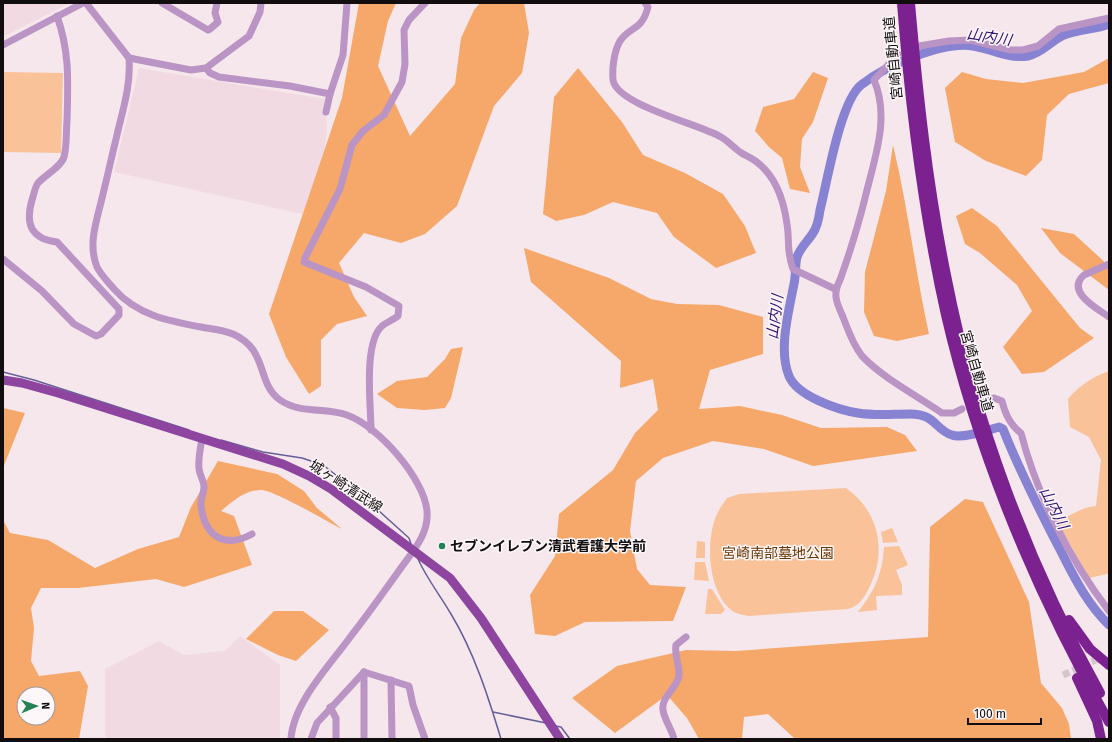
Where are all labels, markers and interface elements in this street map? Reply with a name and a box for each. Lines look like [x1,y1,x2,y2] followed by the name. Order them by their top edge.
[881,15,906,101] street label: 宮崎自動車道
[965,25,1015,50] water label: 山内川
[763,292,787,340] water label: 山内川
[957,328,996,414] street label: 宮崎自動車道
[306,456,386,516] street label: 城ヶ崎清武線
[1036,484,1073,534] water label: 山内川
[450,538,646,555] place label: セブンイレブン清武看護大学前
[437,541,447,551] marker: セブンイレブン清武看護大学前
[722,545,834,562] park label: 宮崎南部墓地公園
[16,686,56,726] north arrow
[968,700,1041,726] scale bar
[39,702,52,710] text: N
[974,707,1006,721] text: 100 m

